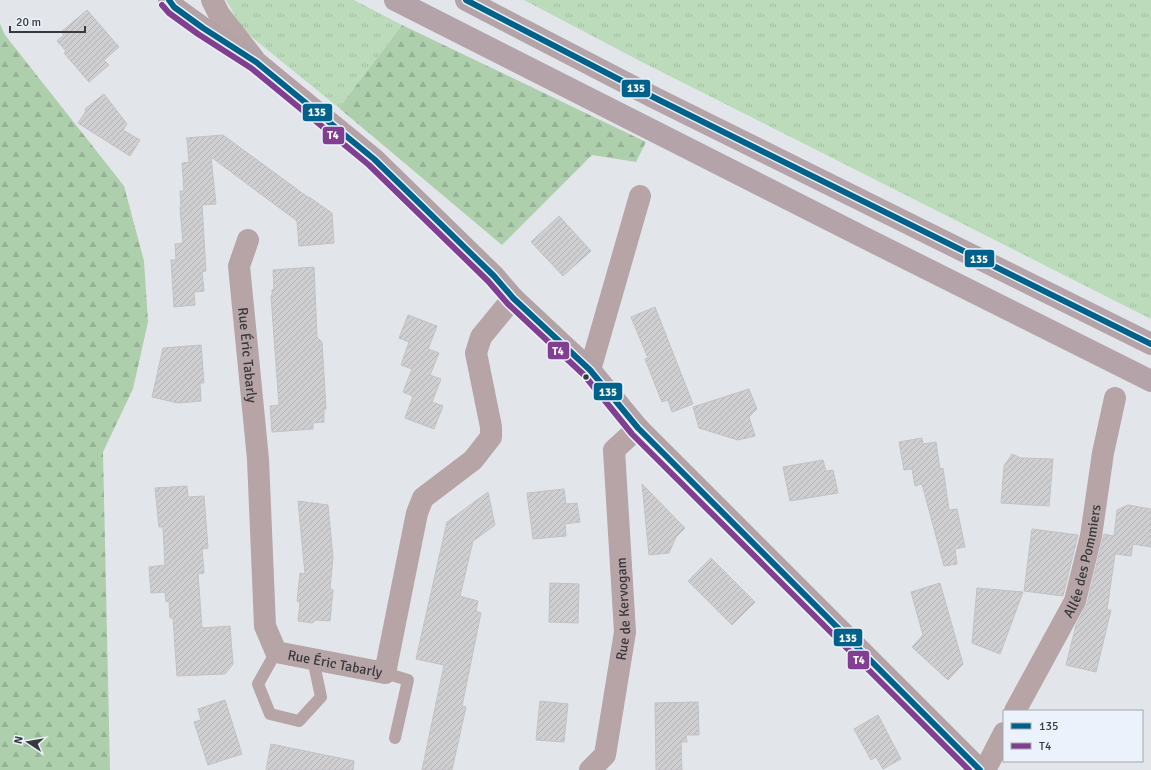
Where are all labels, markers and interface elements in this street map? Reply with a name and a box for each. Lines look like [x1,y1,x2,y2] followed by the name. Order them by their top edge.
[10,8,85,34] scale bar
[16,15,41,30] text: 20 m
[621,79,651,98] line badge: 135
[627,82,645,95] text: 135
[302,103,333,122] line badge: 135
[308,106,326,119] text: 135
[322,126,345,145] line badge: T4
[327,129,339,142] text: T4
[964,249,995,268] line badge: 135
[970,253,988,266] text: 135
[234,307,260,404] street label: Rue Éric Tabarly
[547,341,570,360] line badge: T4
[552,345,564,358] text: T4
[581,372,591,382] unlabelled marker
[593,382,623,401] line badge: 135
[599,386,617,399] text: 135
[1060,503,1104,621] street label: Allée des Pommiers
[613,557,634,662] street label: Rue de Kervogam
[833,628,863,647] line badge: 135
[839,632,857,645] text: 135
[286,646,384,681] street label: Rue Éric Tabarly
[847,650,870,670] line badge: T4
[853,654,865,667] text: T4
[1003,710,1143,762] legend
[1039,719,1058,734] text: 135
[8,722,48,762] north arrow
[12,735,26,745] text: N
[1039,739,1052,754] text: T4

